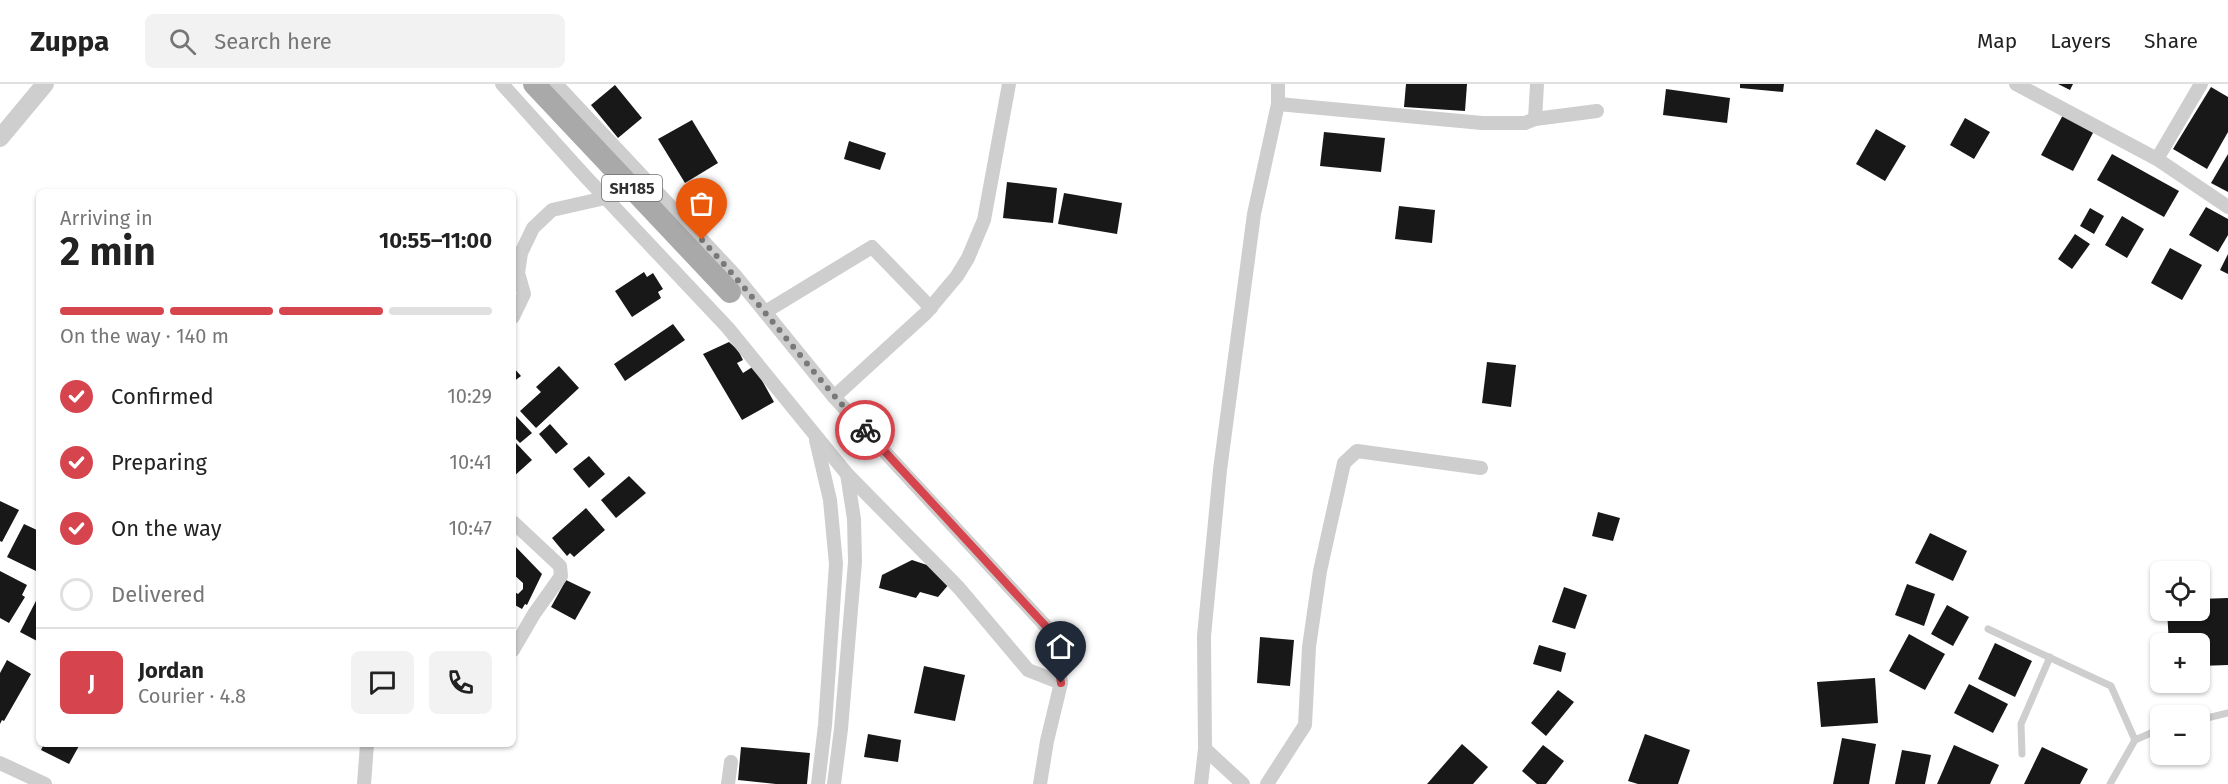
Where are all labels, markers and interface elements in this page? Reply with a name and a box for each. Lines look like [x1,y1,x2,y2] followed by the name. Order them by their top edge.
[145,14,565,68] search box
[30,25,109,58] text: Zuppa
[166,25,199,58] icon: search
[214,28,332,55] text: Search here
[1977,28,2017,54] text: Map
[2050,28,2111,54] text: Layers
[2144,28,2198,54] text: Share
[602,175,662,201] road number: SH185
[676,178,727,240] pin
[685,187,718,220] icon: bag
[60,206,153,230] text: Arriving in
[379,227,492,254] text: 10:55–11:00
[60,229,156,275] text: 2 min
[60,324,229,348] text: On the way · 140 m
[60,380,93,413] icon: check
[111,383,214,410] text: Confirmed
[447,384,492,408] text: 10:29
[835,400,895,460] courier
[849,414,882,447] icon: bike
[60,446,93,479] icon: check
[111,449,207,476] text: Preparing
[449,450,492,474] text: 10:41
[60,512,93,545] icon: check
[111,515,222,542] text: On the way
[448,516,492,540] text: 10:47
[2150,561,2210,765] map controls
[2150,561,2210,621] button: locate
[111,581,206,608] text: Delivered
[1035,621,1086,683] pin
[1044,630,1077,663] icon: home
[2150,633,2210,693] button: +
[351,651,414,714] button: chat
[429,651,492,714] button: phone
[138,657,204,684] text: Jordan
[88,669,95,696] text: J
[138,684,246,708] text: Courier · 4.8
[2150,705,2210,765] button: −

